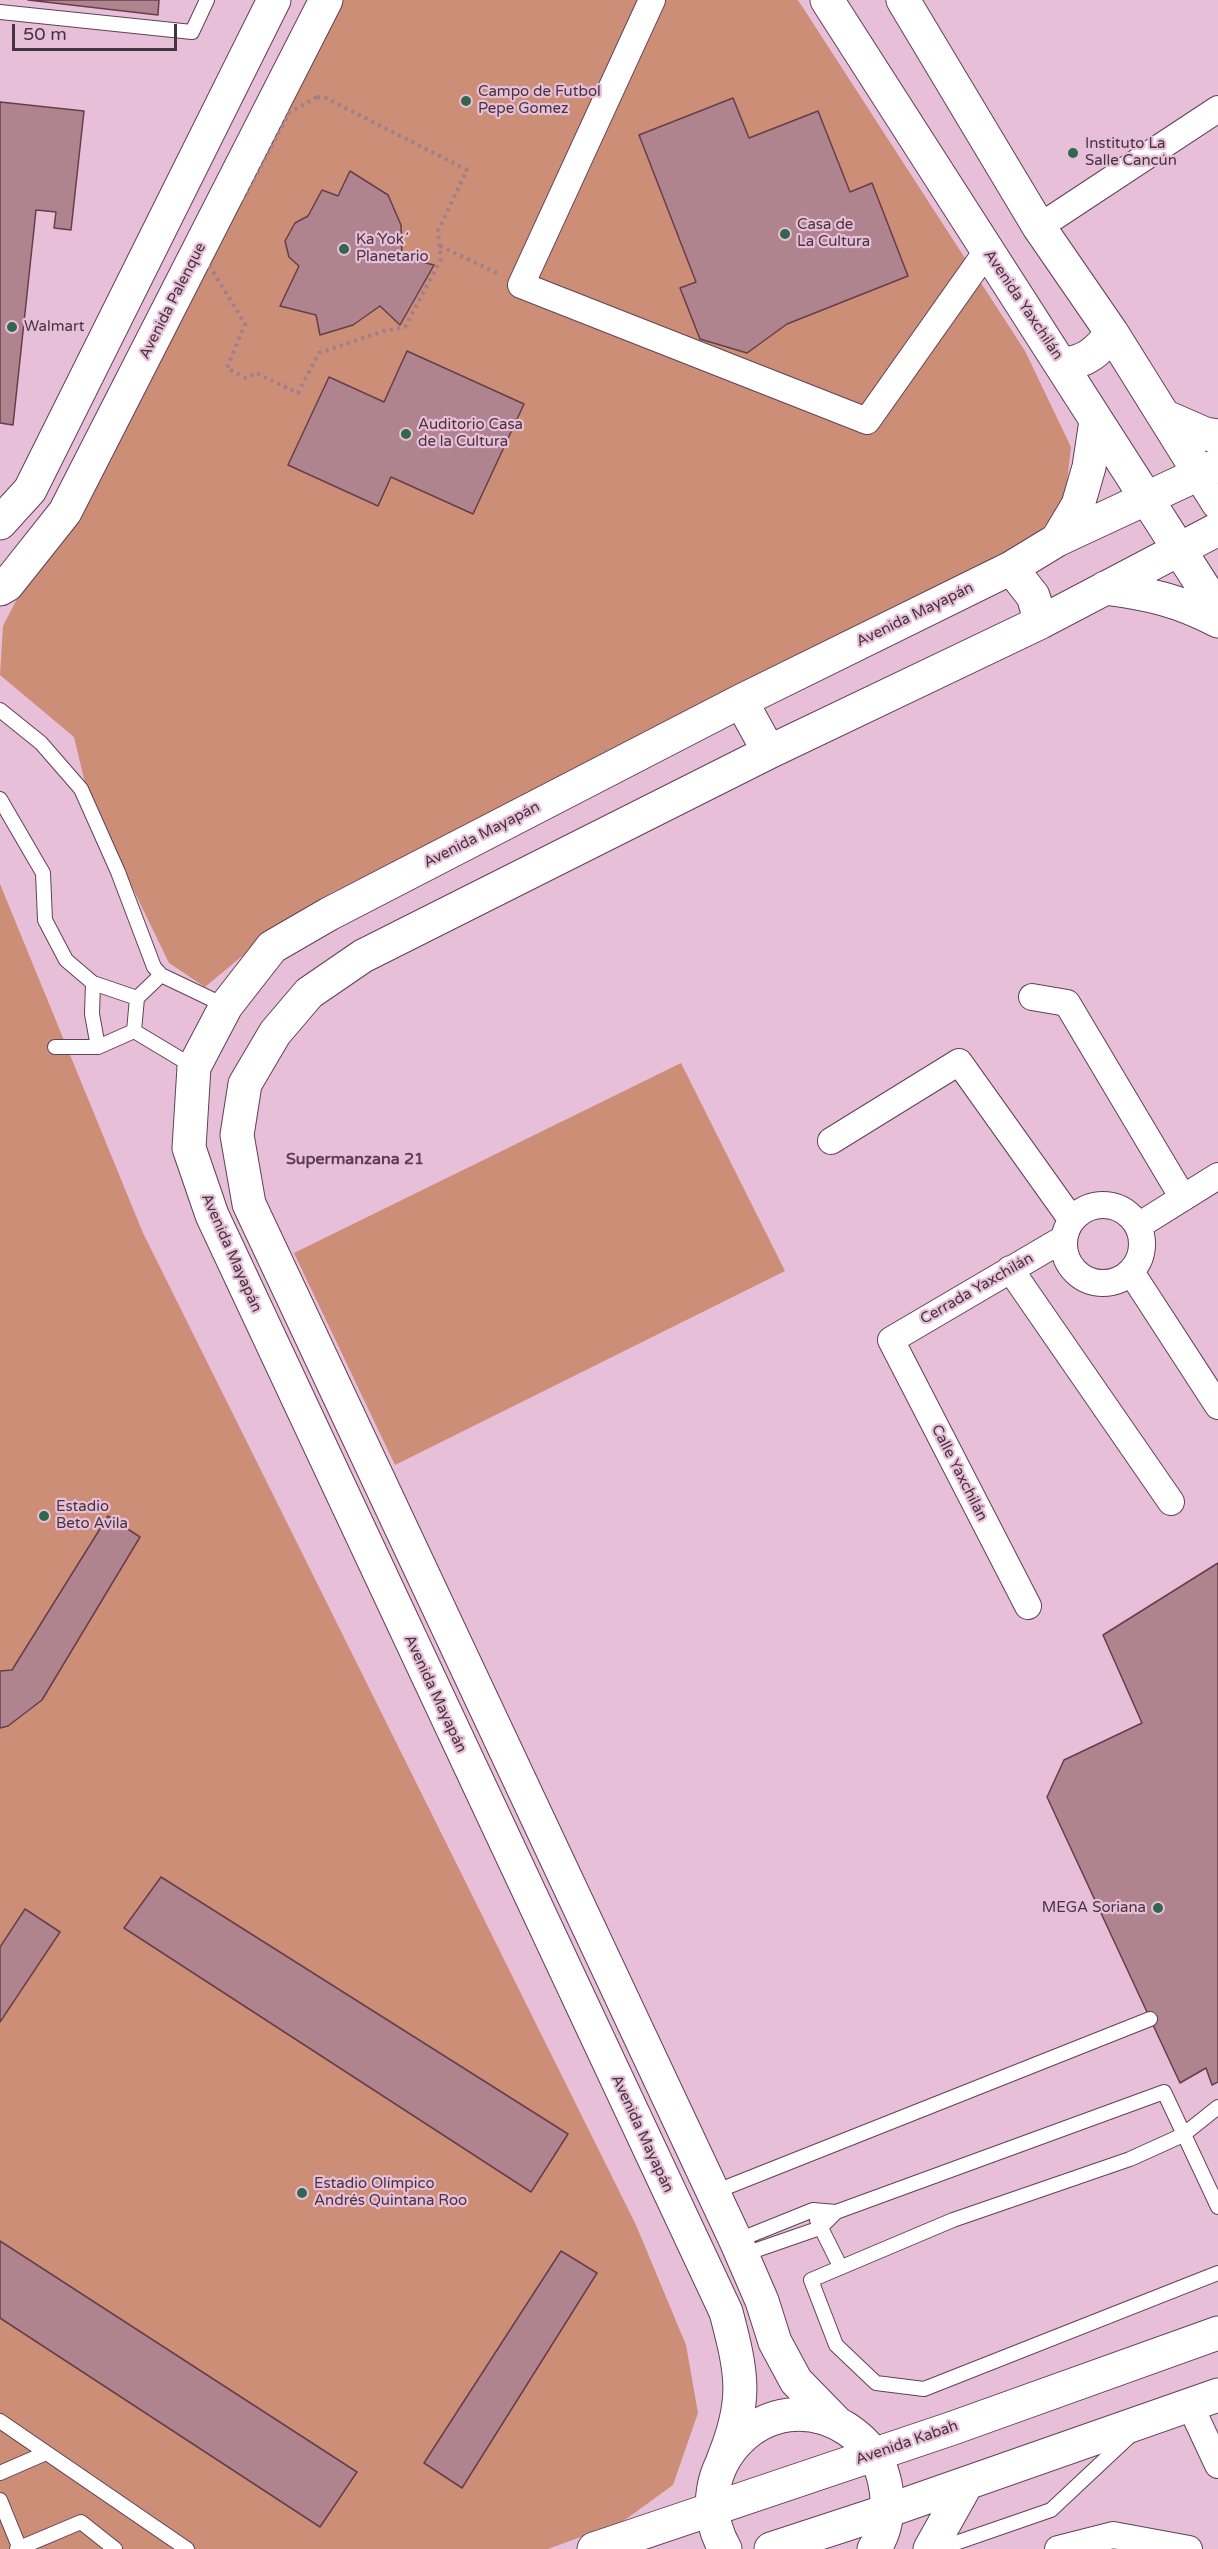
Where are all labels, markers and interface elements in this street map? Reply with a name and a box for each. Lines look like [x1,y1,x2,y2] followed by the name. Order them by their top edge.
[15,12,180,50] scale bar
[23,23,67,45] text: 50 m
[478,83,601,118] place label: Campo de Futbol Pepe Gomez
[459,94,473,108] marker: Campo de Futbol Pepe Gomez
[1085,135,1177,170] place label: Instituto La Salle Cancún
[1066,146,1080,160] marker: Instituto La Salle Cancún
[797,216,870,251] place label: Casa de La Cultura
[778,227,792,241] marker: Casa de La Cultura
[356,231,429,266] place label: Ka´Yok´ Planetario
[136,240,210,362] street label: Avenida Palenque
[337,242,351,256] marker: Ka´Yok´ Planetario
[980,247,1066,363] street label: Avenida Yaxchilán
[24,318,84,336] place label: Walmart
[5,320,19,334] marker: Walmart
[418,416,523,451] place label: Auditorio Casa de la Cultura
[399,427,413,441] marker: Auditorio Casa de la Cultura
[854,579,976,651] street label: Avenida Mayapán
[421,798,543,872] street label: Avenida Mayapán
[286,1150,424,1170] district label: Supermanzana 21
[197,1191,265,1315] street label: Avenida Mayapán
[917,1249,1037,1329] street label: Cerrada Yaxchilán
[927,1422,991,1524] street label: Calle Yaxchilán
[56,1498,128,1533] place label: Estadio Beto Avila
[37,1509,51,1523] marker: Estadio Beto Avila
[400,1632,470,1756] street label: Avenida Mayapán
[1042,1899,1146,1917] place label: MEGA Soriana
[1151,1901,1165,1915] marker: MEGA Soriana
[607,2072,677,2196] street label: Avenida Mayapán
[314,2175,467,2210] place label: Estadio Olímpico Andrés Quintana Roo
[295,2186,309,2200] marker: Estadio Olímpico Andrés Quintana Roo
[853,2417,961,2469] street label: Avenida Kabah

